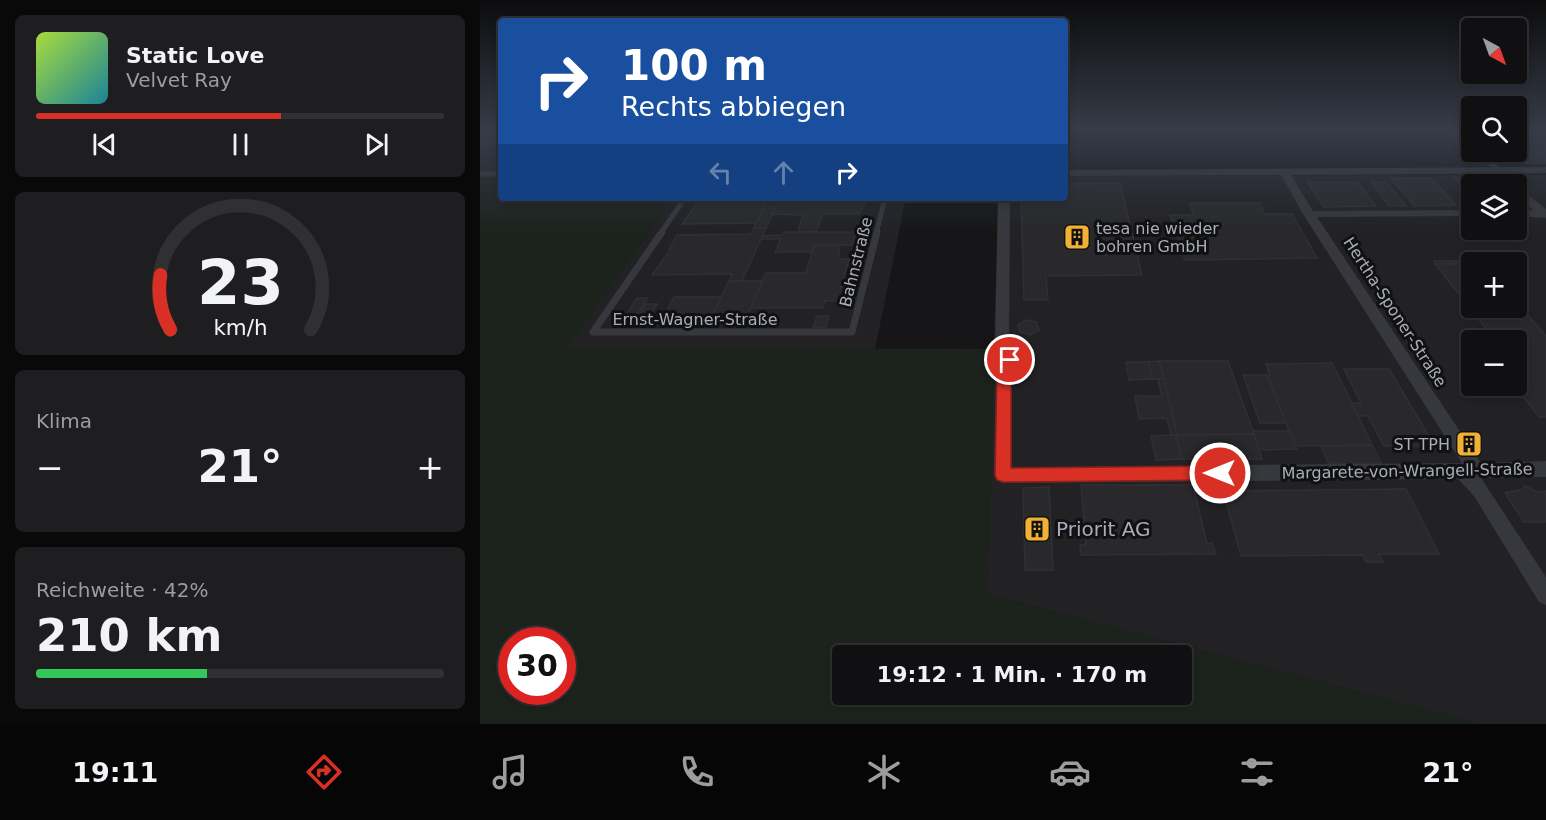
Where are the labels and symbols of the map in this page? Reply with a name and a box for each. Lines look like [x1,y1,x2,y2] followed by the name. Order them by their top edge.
[1461,18,1527,84] north arrow
[836,215,876,309] street label: Bahnstraße
[1096,219,1219,256] place label: tesa nie wieder bohren GmbH
[1062,222,1092,252] building icon: tesa nie wieder bohren GmbH
[1339,234,1451,390] street label: Hertha-Sponer-Straße
[612,310,778,329] street label: Ernst-Wagner-Straße
[984,334,1035,385] pin
[1454,429,1484,459] building icon: ST TPH
[1394,435,1450,454] place label: ST TPH
[1188,441,1252,505] position arrow
[1281,459,1533,483] street label: Margarete-von-Wrangell-Straße
[1022,514,1052,544] building icon: Priorit AG
[1056,517,1151,541] place label: Priorit AG
[498,627,576,705] speed limit sign: 30

